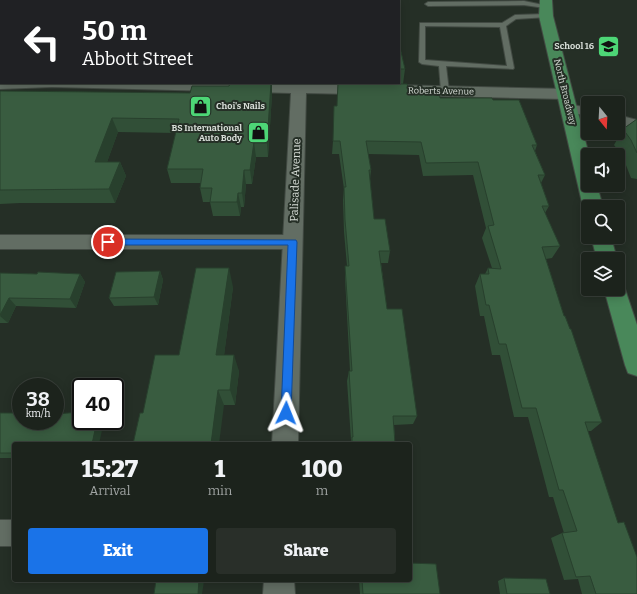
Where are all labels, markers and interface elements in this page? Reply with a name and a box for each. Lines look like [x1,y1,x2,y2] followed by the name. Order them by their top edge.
[82,14,147,47] text: 50 m
[16,16,68,68] icon: left
[596,33,622,59] school or university icon: School 16
[554,41,595,51] place label: School 16
[82,48,193,70] text: Abbott Street
[552,58,578,126] street label: North Broadway
[408,85,474,97] street label: Roberts Avenue
[188,93,214,119] shop icon: Choi's Nails
[581,96,625,140] north arrow
[581,96,625,296] map controls
[216,101,265,111] place label: Choi's Nails
[245,120,271,146] shop icon: BS International Auto Body
[171,123,243,143] place label: BS International Auto Body
[288,138,303,222] street label: Palisade Avenue
[581,148,625,192] button: sound
[581,200,625,244] button: search
[91,225,125,259] pin
[97,231,119,253] icon: arrive
[581,252,625,296] button: layers
[72,378,124,430] speed limit sign: 40
[26,387,50,411] text: 38
[265,392,307,434] position arrow
[26,408,50,420] text: km/h
[81,455,138,483] text: 15:27
[215,455,225,483] text: 1
[302,455,343,483] text: 100
[89,483,130,498] text: Arrival
[208,483,232,498] text: min
[316,483,328,498] text: m
[28,528,208,574] button: Exit
[216,528,396,574] button: Share

